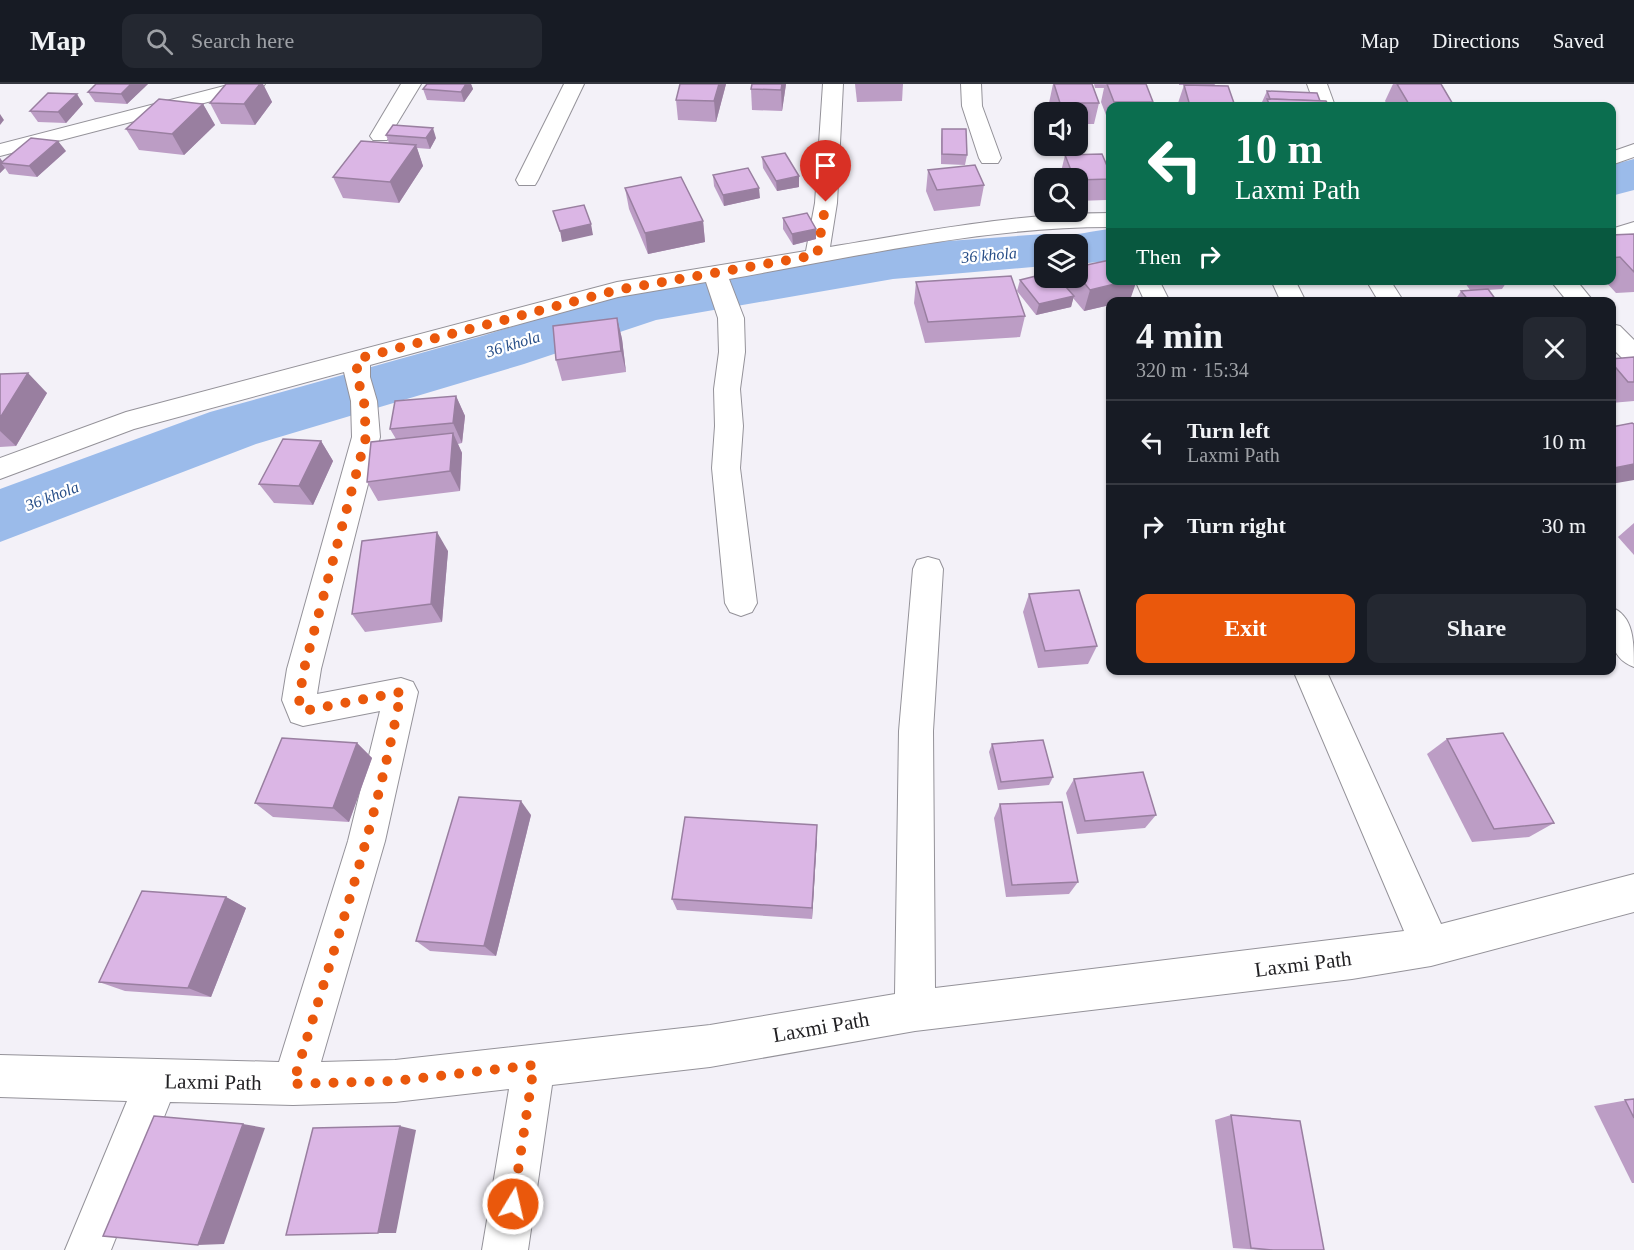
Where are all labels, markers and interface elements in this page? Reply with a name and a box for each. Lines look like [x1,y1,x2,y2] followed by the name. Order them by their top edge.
[122,14,542,68] search box
[30,25,86,56] text: Map
[143,25,176,58] icon: search
[191,28,294,53] text: Search here
[1361,29,1399,53] text: Map
[1432,29,1520,53] text: Directions
[1553,29,1604,53] text: Saved
[1034,102,1088,288] map controls
[1034,102,1088,156] button: sound
[1136,126,1214,204] icon: left
[1235,126,1323,172] text: 10 m
[800,140,851,202] pin
[809,149,842,182] icon: arrive
[1034,168,1088,222] button: search
[1235,175,1360,205] text: Laxmi Path
[1034,234,1088,288] button: layers
[1193,240,1226,273] icon: right
[960,244,1017,266] water label: 36 khola
[1136,244,1181,269] text: Then
[1136,316,1223,356] text: 4 min
[1523,317,1586,380] button: close
[483,328,542,361] water label: 36 khola
[1136,359,1249,381] text: 320 m · 15:34
[1187,418,1270,443] text: Turn left
[1136,426,1169,459] icon: left
[1541,429,1586,454] text: 10 m
[1187,444,1280,466] text: Laxmi Path
[22,478,81,514] water label: 36 khola
[1136,510,1169,543] icon: right
[1187,513,1286,538] text: Turn right
[1541,513,1586,538] text: 30 m
[1136,594,1355,663] button: Exit
[1367,594,1586,663] button: Share
[1253,946,1353,982] street label: Laxmi Path
[771,1007,872,1047] street label: Laxmi Path
[164,1069,262,1095] street label: Laxmi Path
[481,1172,545,1236] position arrow

